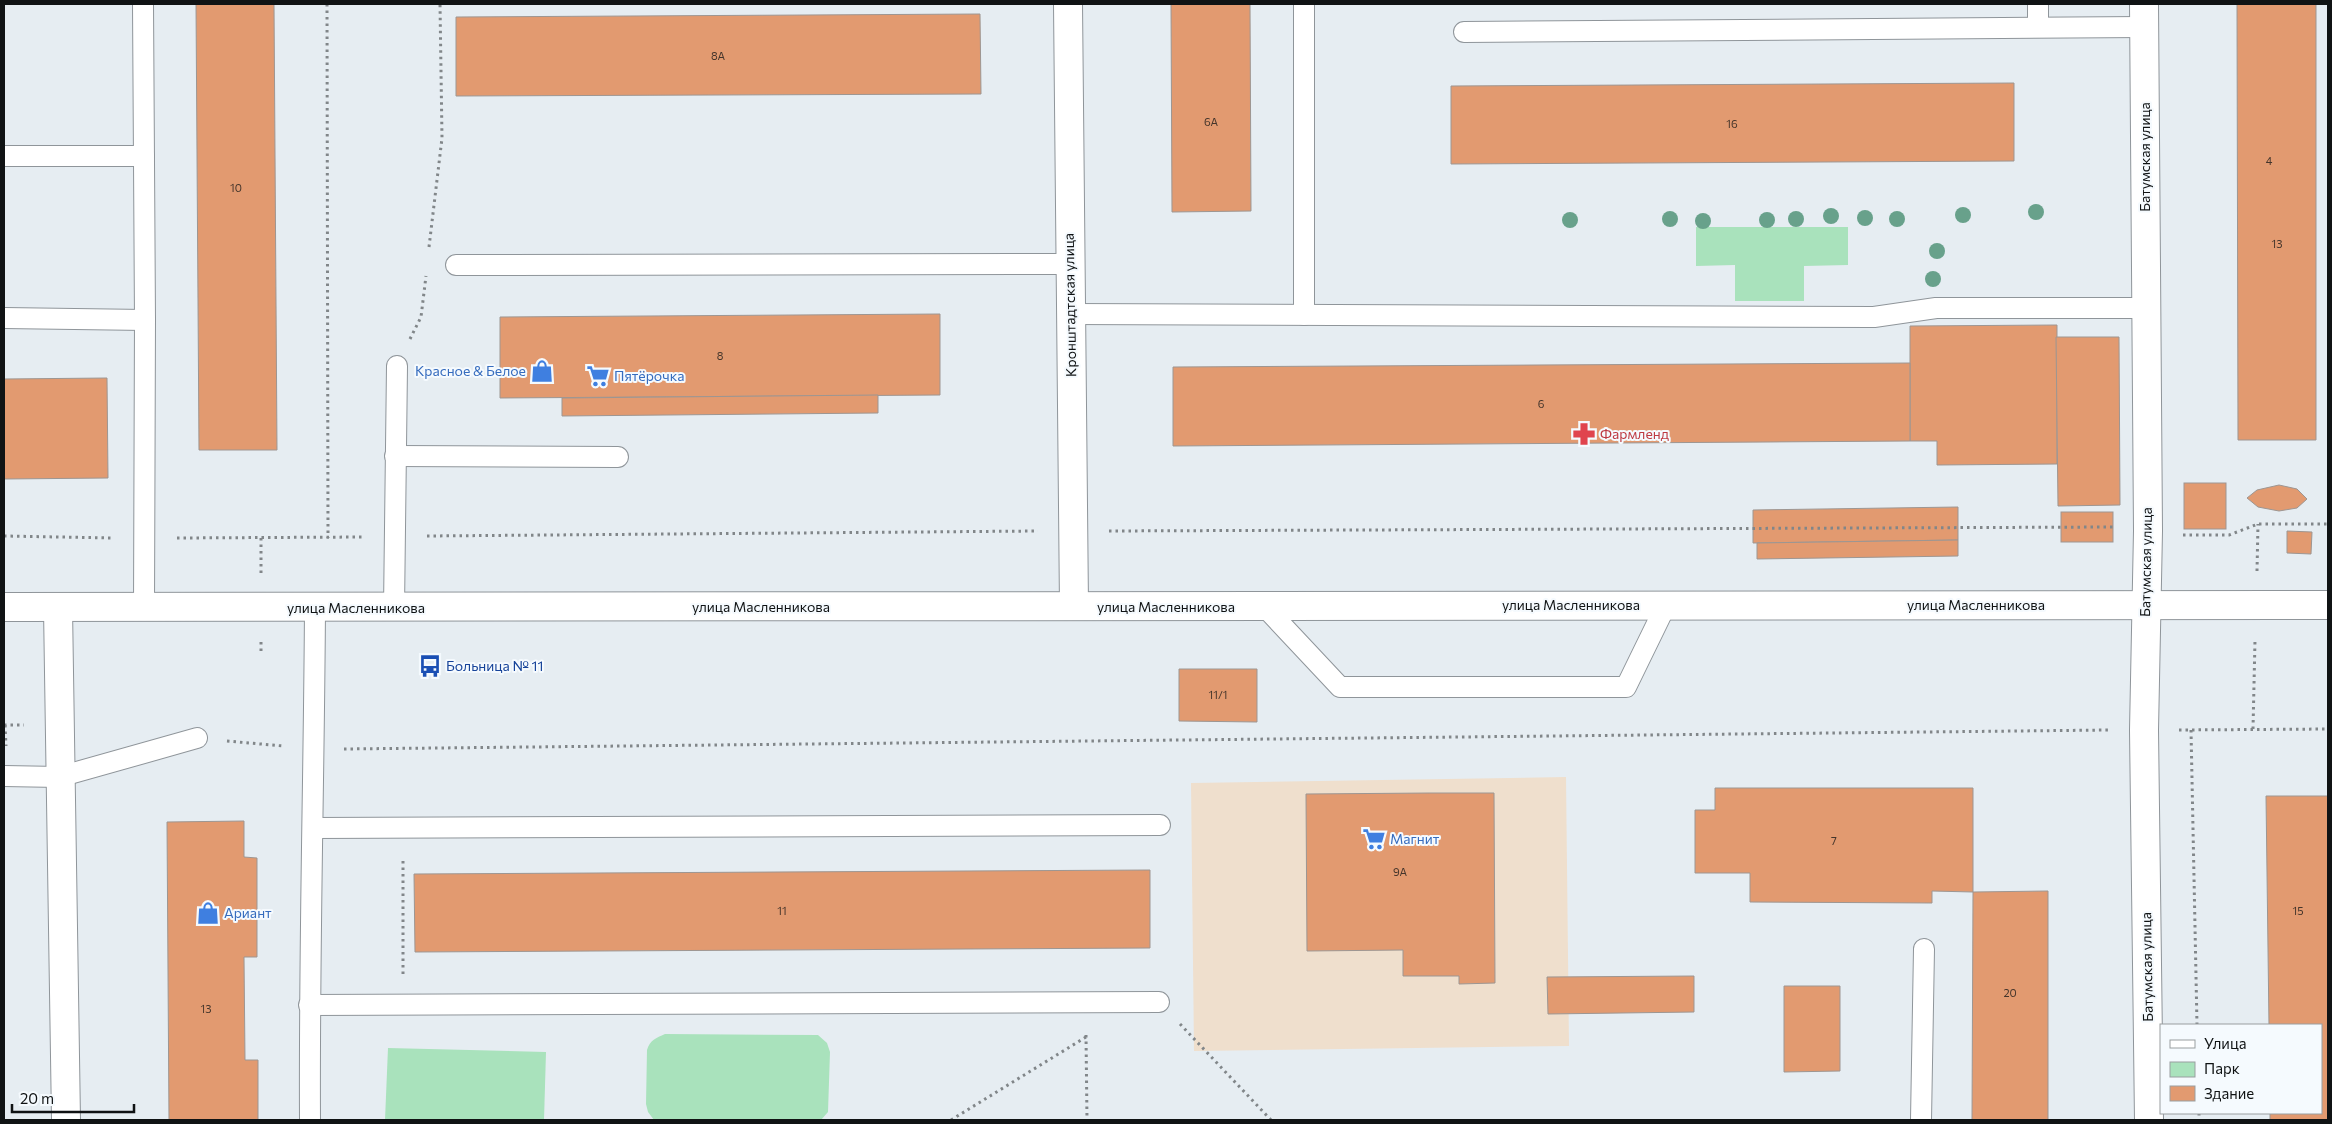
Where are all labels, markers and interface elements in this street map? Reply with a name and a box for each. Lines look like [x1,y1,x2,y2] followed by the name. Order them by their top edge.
[711,49,725,62] house number: 8А
[2136,102,2153,212] street label: Батумская улица
[1204,115,1218,128] house number: 6А
[1726,117,1738,130] house number: 16
[2266,154,2273,167] house number: 4
[230,181,242,194] house number: 10
[1060,233,1079,377] street label: Кронштадтская улица
[2272,237,2282,250] house number: 13
[717,349,724,362] house number: 8
[529,358,555,384] shop icon: Красное & Белое
[415,362,526,379] place label: Красное & Белое
[585,363,611,389] supermarket icon: Пятёрочка
[614,367,684,384] place label: Пятёрочка
[1538,397,1545,410] house number: 6
[1571,421,1597,447] pharmacy icon: Фармленд
[1600,425,1669,442] place label: Фармленд
[2136,507,2155,617] street label: Батумская улица
[1502,596,1640,613] street label: улица Масленникова
[1907,596,2045,613] street label: улица Масленникова
[692,598,830,615] street label: улица Масленникова
[1097,598,1235,615] street label: улица Масленникова
[287,599,425,616] street label: улица Масленникова
[417,653,443,679] bus stop icon: Больница № 11
[446,657,543,674] place label: Больница № 11
[1208,688,1228,701] house number: 11/1
[1361,826,1387,852] supermarket icon: Магнит
[1390,830,1440,847] place label: Магнит
[1831,834,1837,847] house number: 7
[1393,865,1407,878] house number: 9А
[195,900,221,926] shop icon: Ариант
[224,904,272,921] place label: Ариант
[777,904,787,917] house number: 11
[2292,904,2304,917] house number: 15
[2137,912,2156,1022] street label: Батумская улица
[2003,986,2017,999] house number: 20
[201,1002,211,1015] house number: 13
[2160,1024,2322,1114] legend
[2204,1034,2246,1052] text: Улица
[2204,1059,2240,1077] text: Парк
[12,1082,135,1114] scale bar
[2204,1084,2254,1102] text: Здание
[20,1089,54,1107] text: 20 m

